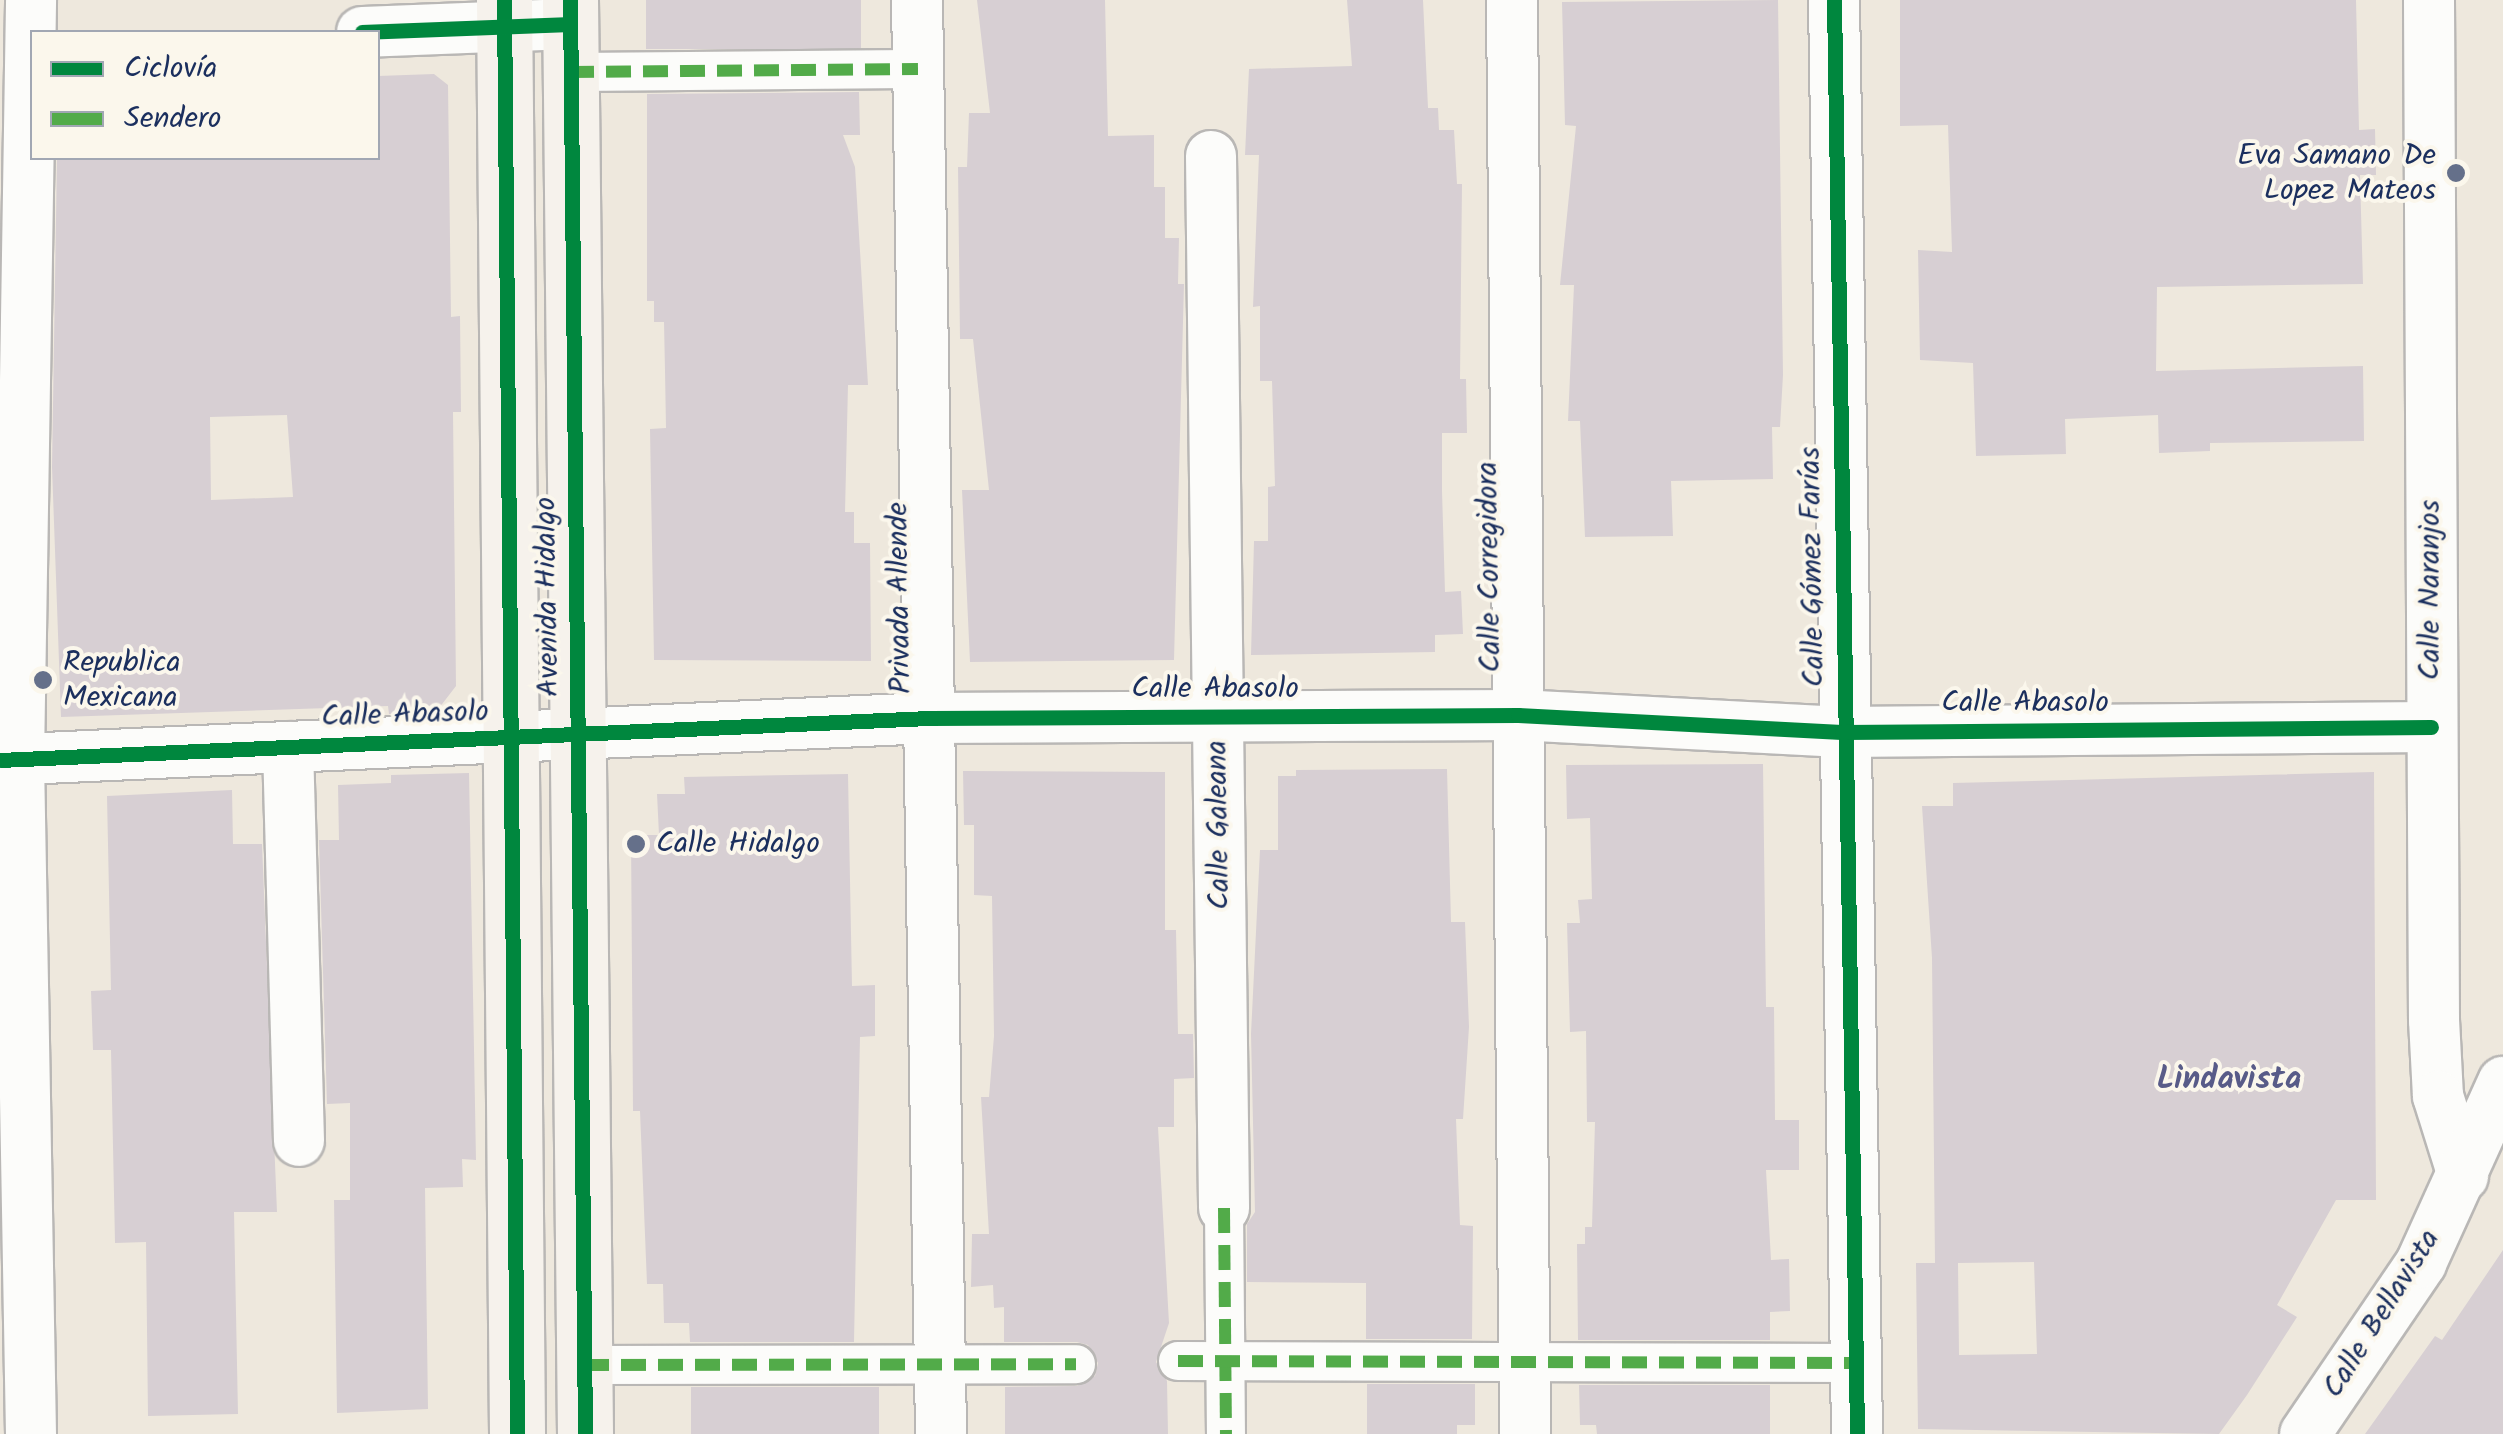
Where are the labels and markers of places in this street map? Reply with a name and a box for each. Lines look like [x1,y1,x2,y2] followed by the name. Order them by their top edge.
[2237,138,2436,208] place label: Eva Samano De Lopez Mateos
[2445,162,2467,184] marker: Eva Samano De Lopez Mateos
[63,645,180,716] place label: Republica Mexicana
[32,669,54,691] marker: Republica Mexicana
[656,826,820,862] place label: Calle Hidalgo
[625,833,647,855] marker: Calle Hidalgo

